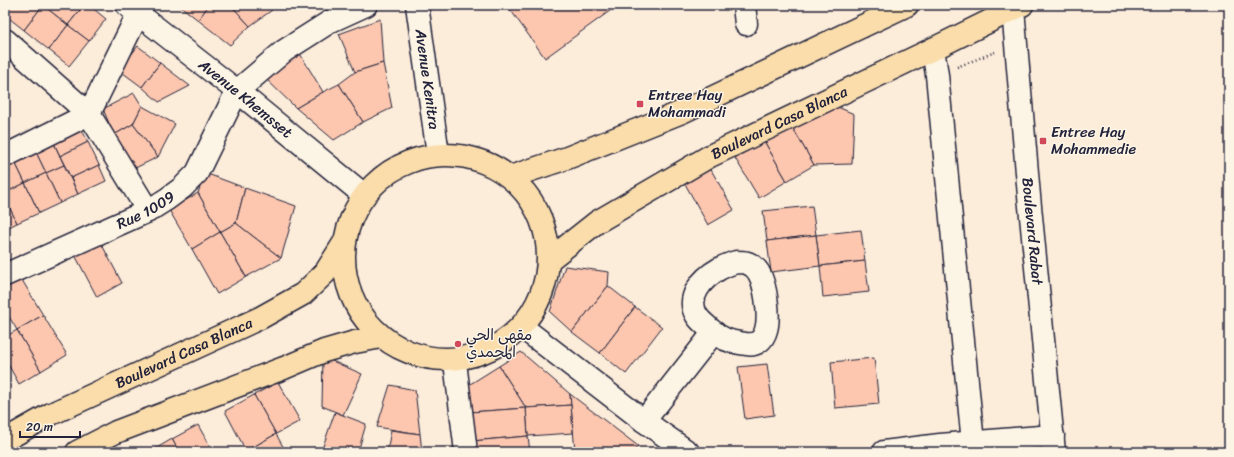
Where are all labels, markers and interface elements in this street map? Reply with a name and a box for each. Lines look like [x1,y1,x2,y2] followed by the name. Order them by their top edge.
[407,26,447,132] street label: Avenue Kenitra
[192,52,299,145] street label: Avenue Khemsset
[707,79,853,167] street label: Boulevard Casa Blanca
[648,82,727,125] place label: Entree Hay Mohammadi
[635,99,645,109] marker: Entree Hay Mohammadi
[1051,119,1137,162] place label: Entree Hay Mohammedie
[1038,136,1048,146] marker: Entree Hay Mohammedie
[1014,177,1051,287] street label: Boulevard Rabat
[112,184,181,236] street label: Rue 1009
[111,310,257,396] street label: Boulevard Casa Blanca
[466,322,532,365] place label: مقهى الحي المحمدي
[453,339,463,349] marker: مقهى الحي المحمدي
[20,413,80,439] scale bar
[26,416,53,438] text: 20 m

